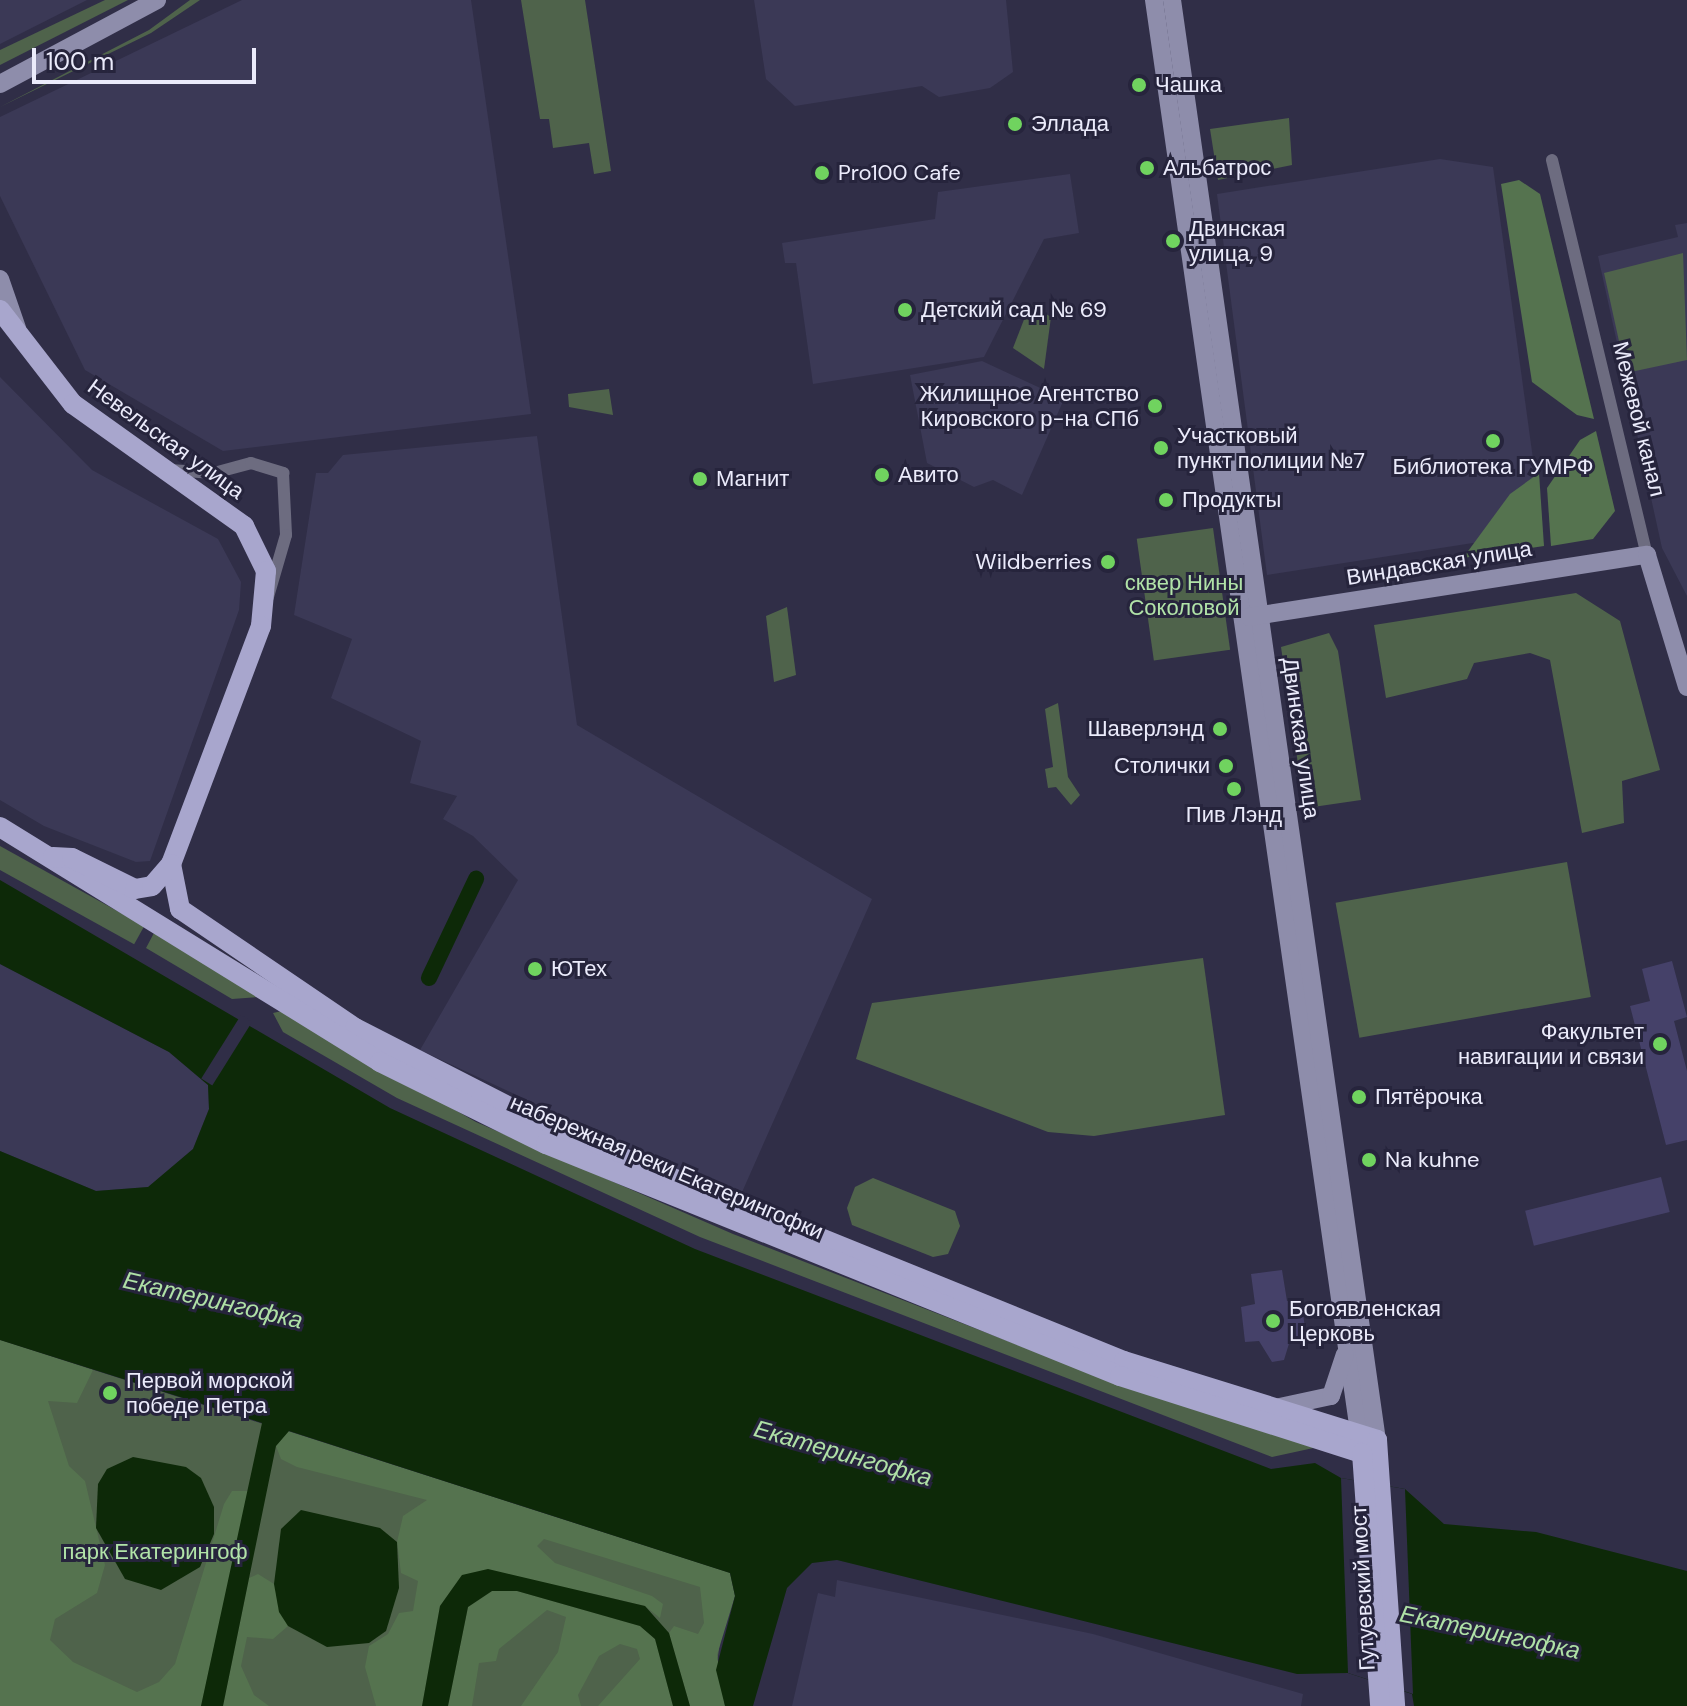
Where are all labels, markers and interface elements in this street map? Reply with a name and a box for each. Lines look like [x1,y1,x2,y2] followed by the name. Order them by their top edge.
[36,32,260,82] scale bar
[46,46,114,77] text: 100 m
[1155,72,1222,98] place label: Чашка
[1130,76,1148,94] marker: Чашка
[1031,111,1109,137] place label: Эллада
[1006,115,1024,133] marker: Эллада
[1163,155,1271,181] place label: Альбатрос
[1138,159,1156,177] marker: Альбатрос
[838,160,961,186] place label: Pro100 Cafe
[813,164,831,182] marker: Pro100 Cafe
[1189,215,1285,266] place label: Двинская улица, 9
[1164,232,1182,250] marker: Двинская улица, 9
[921,297,1107,323] place label: Детский сад № 69
[896,301,914,319] marker: Детский сад № 69
[1607,339,1671,499] street label: Межевой канал
[83,373,249,505] street label: Невельская улица
[920,380,1139,432] place label: Жилищное Агентство Кировского р-на СПб
[1146,397,1164,415] marker: Жилищное Агентство Кировского р-на СПб
[1177,422,1365,474] place label: Участковый пункт полиции №7
[1484,432,1502,450] marker: Библиотека ГУМРФ
[1152,439,1170,457] marker: Участковый пункт полиции №7
[1393,454,1593,480] place label: Библиотека ГУМРФ
[898,462,959,488] place label: Авито
[716,466,789,492] place label: Магнит
[873,466,891,484] marker: Авито
[691,470,709,488] marker: Магнит
[1182,487,1281,513] place label: Продукты
[1157,491,1175,509] marker: Продукты
[1344,535,1534,591] street label: Виндавская улица
[975,549,1092,575] place label: Wildberries
[1099,553,1117,571] marker: Wildberries
[1125,569,1243,620] park label: сквер Нины Соколовой
[1277,656,1325,820] street label: Двинская улица
[1087,716,1204,742] place label: Шаверлэнд
[1211,720,1229,738] marker: Шаверлэнд
[1114,753,1210,779] place label: Столички
[1217,757,1235,775] marker: Столички
[1225,780,1243,798] marker: Пив Лэнд
[1186,802,1282,828] place label: Пив Лэнд
[551,956,607,982] place label: ЮТех
[526,960,544,978] marker: ЮТех
[1458,1018,1644,1070] place label: Факультет навигации и связи
[1651,1035,1669,1053] marker: Факультет навигации и связи
[1375,1084,1483,1110] place label: Пятёрочка
[1350,1088,1368,1106] marker: Пятёрочка
[507,1089,827,1245] street label: набережная реки Екатерингофки
[1385,1147,1479,1173] place label: Na kuhne
[1360,1151,1378,1169] marker: Na kuhne
[120,1265,306,1335] water label: Екатерингофка
[1289,1295,1441,1346] place label: Богоявленская Церковь
[1264,1312,1282,1330] marker: Богоявленская Церковь
[126,1367,293,1418] place label: Первой морской победе Петра
[101,1384,119,1402] marker: Первой морской победе Петра
[751,1414,935,1492] water label: Екатерингофка
[1345,1505,1381,1671] street label: Гутуевский мост
[62,1539,248,1565] park label: парк Екатерингоф
[1397,1599,1583,1665] water label: Екатерингофка

